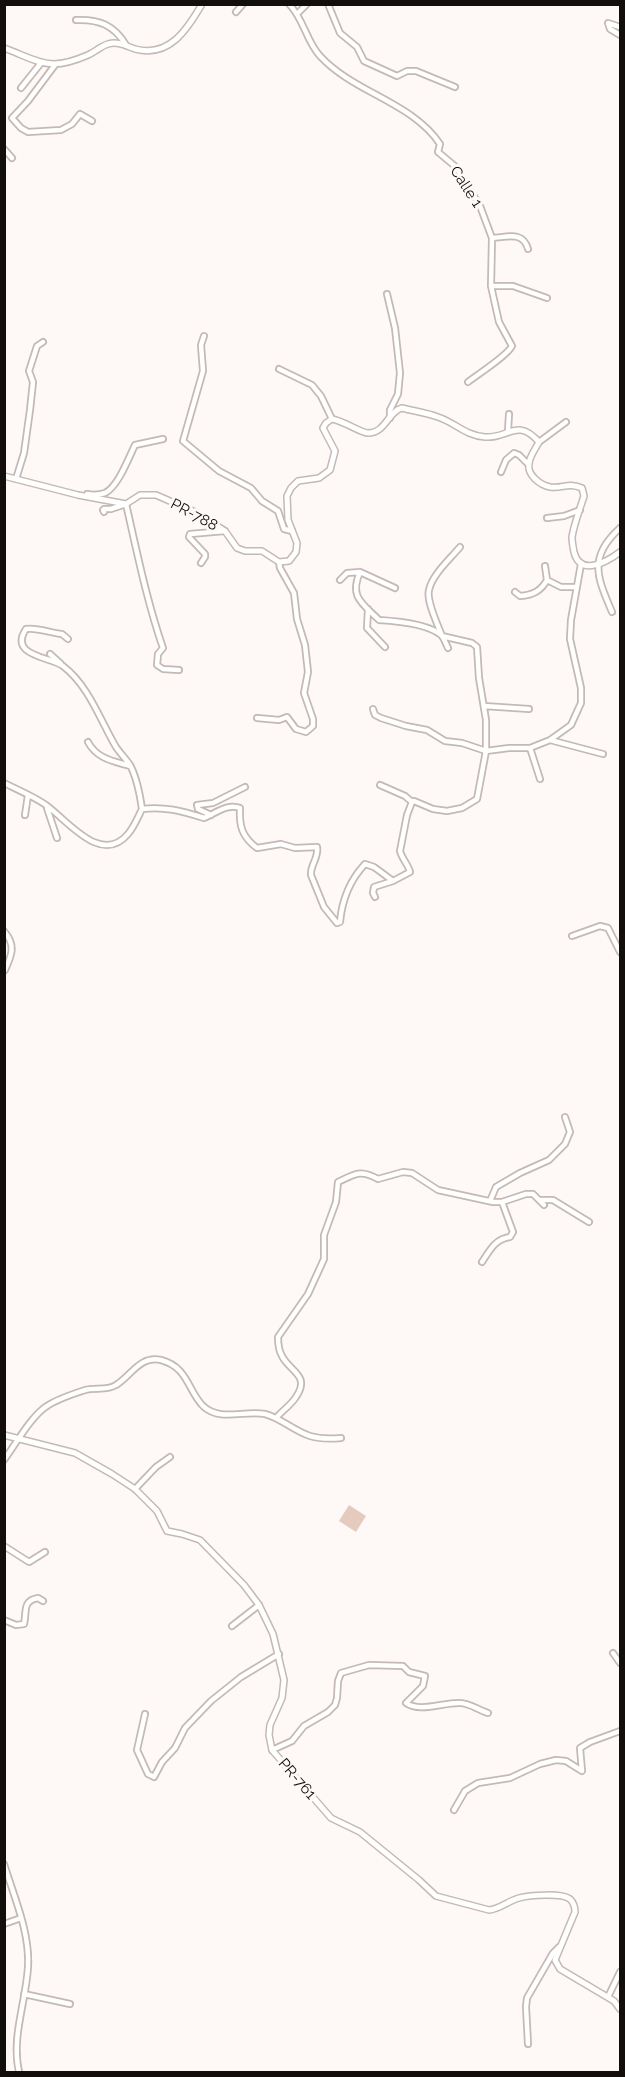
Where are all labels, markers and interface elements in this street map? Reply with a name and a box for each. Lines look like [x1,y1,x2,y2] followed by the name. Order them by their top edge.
[446,163,486,211] street label: Calle 1
[167,495,221,535] street label: PR-788
[274,1755,320,1803] street label: PR-761

